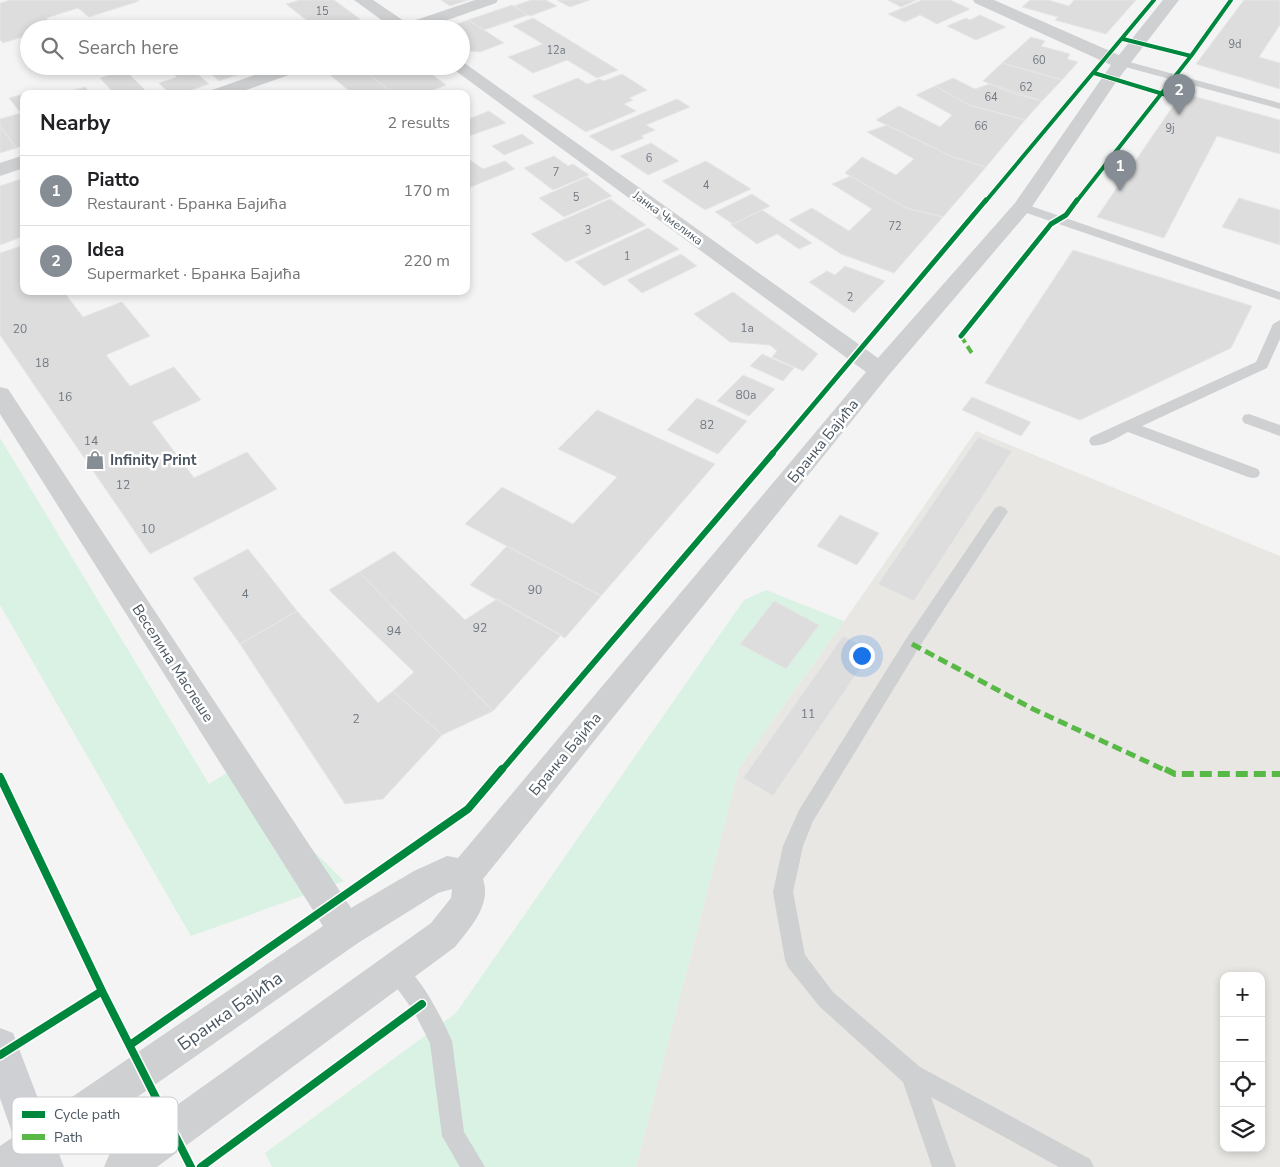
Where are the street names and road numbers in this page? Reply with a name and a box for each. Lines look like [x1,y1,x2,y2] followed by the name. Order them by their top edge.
[629,187,706,249] street label: Јанка Чмелика
[783,395,863,487] street label: Бранка Бајића
[127,600,219,726] street label: Веселина Маслеше
[524,708,606,800] street label: Бранка Бајића
[173,966,287,1056] street label: Бранка Бајића

